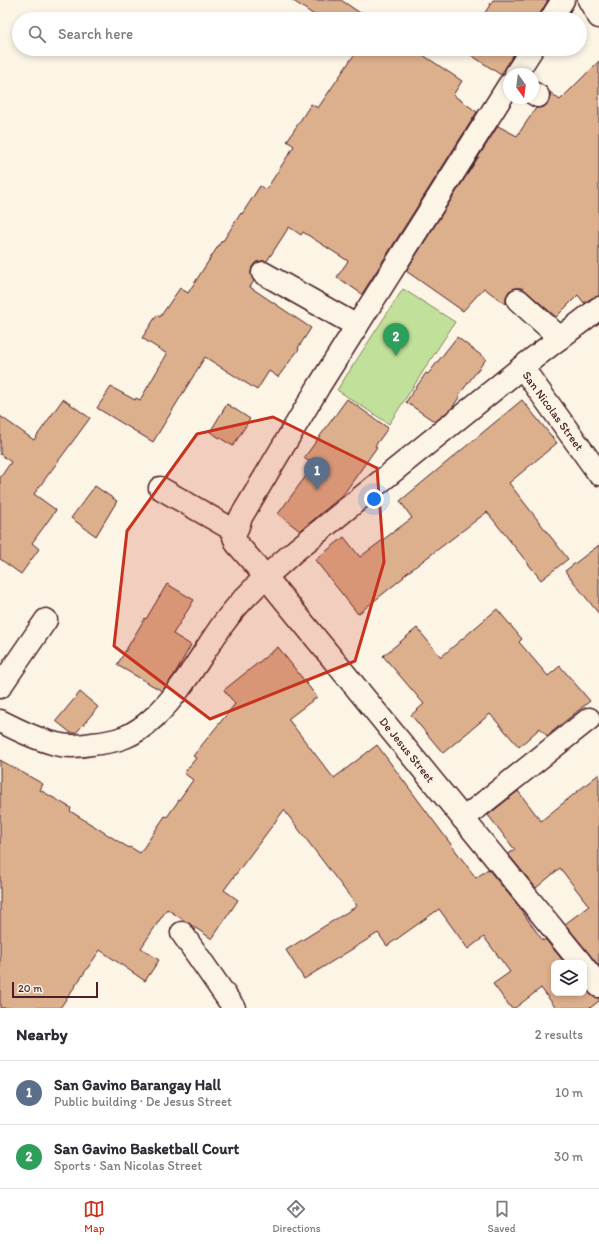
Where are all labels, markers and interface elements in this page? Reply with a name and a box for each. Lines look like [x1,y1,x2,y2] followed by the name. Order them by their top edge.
[12,12,587,56] search box
[26,23,48,45] icon: search
[58,25,133,43] text: Search here
[503,68,539,104] north arrow
[383,323,409,356] pin: 2
[519,369,587,454] street label: San Nicolas Street
[304,457,330,490] pin: 1
[364,489,384,509] your location
[377,715,438,786] street label: De Jesus Street
[551,960,587,996] map controls
[551,960,587,996] button: layers
[12,980,98,999] scale bar
[18,982,42,995] text: 20 m
[16,1024,68,1044] text: Nearby
[535,1027,583,1042] text: 2 results
[54,1076,221,1094] text: San Gavino Barangay Hall
[26,1085,32,1100] text: 1
[555,1085,583,1100] text: 10 m
[54,1094,232,1109] text: Public building · De Jesus Street
[54,1140,239,1158] text: San Gavino Basketball Court
[26,1149,32,1164] text: 2
[554,1149,583,1164] text: 30 m
[54,1158,202,1173] text: Sports · San Nicolas Street
[83,1198,105,1235] tab: Map
[272,1198,321,1235] tab: Directions
[487,1198,516,1235] tab: Saved

